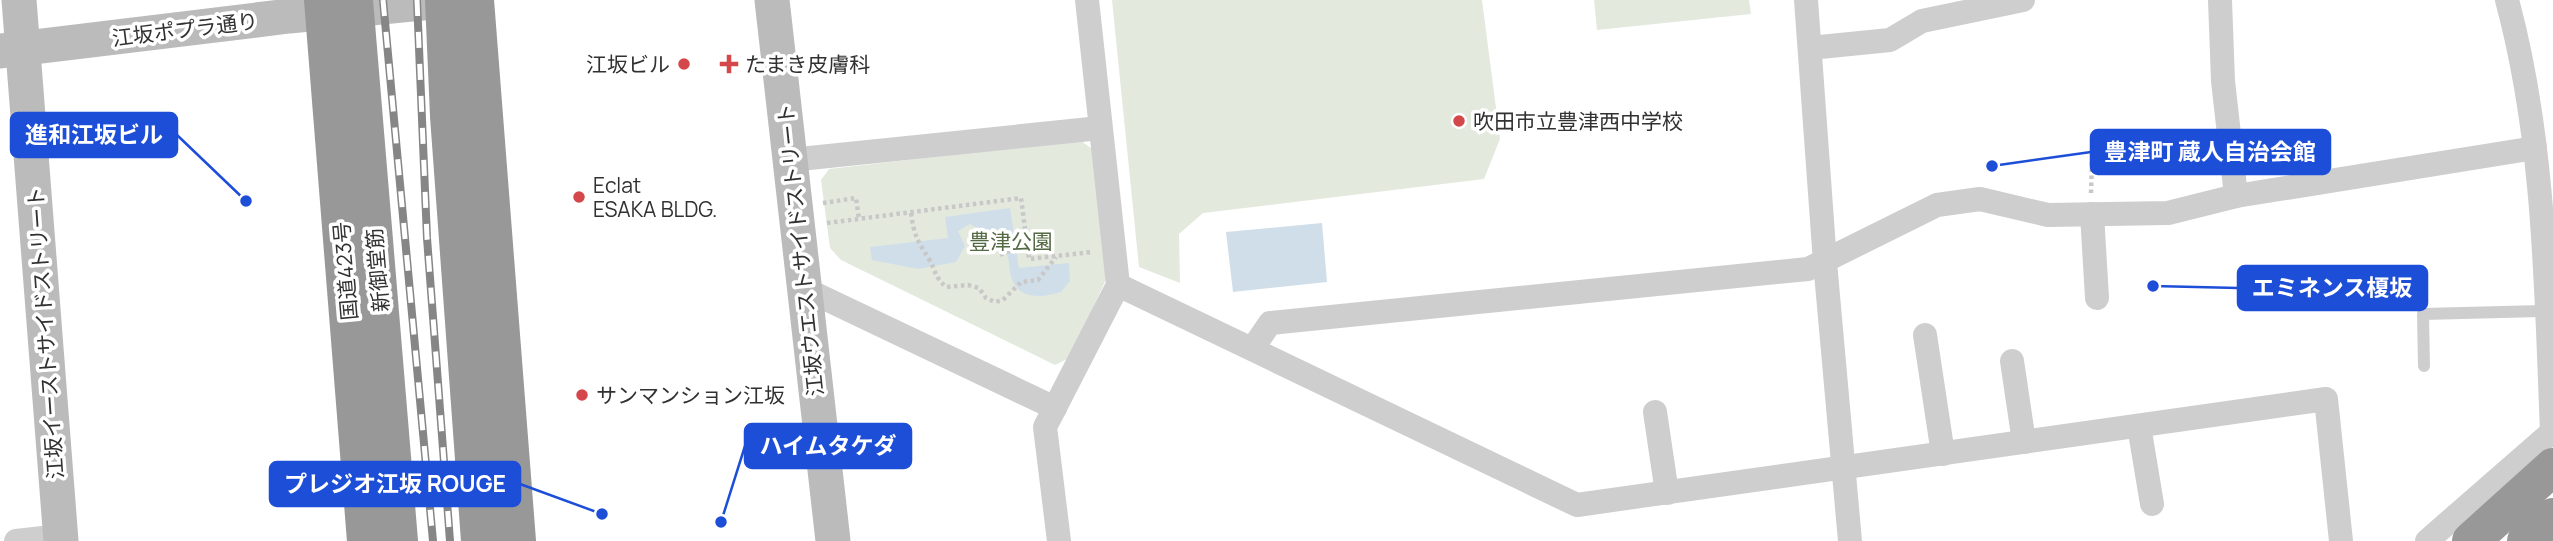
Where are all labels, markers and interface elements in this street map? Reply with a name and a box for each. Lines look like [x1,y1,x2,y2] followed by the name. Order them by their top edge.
[110,6,260,52] street label: 江坂ポプラ通り
[586,50,670,78] place label: 江坂ビル
[745,50,870,78] place label: たまき皮膚科
[719,54,739,74] marker: たまき皮膚科
[676,56,692,72] marker: 江坂ビル
[771,102,829,398] street label: 江坂ウエストサイドストリート
[1473,107,1683,135] place label: 吹田市立豊津西中学校
[11,113,177,157] callout: 進和江坂ビル
[1451,113,1467,129] marker: 吹田市立豊津西中学校
[25,118,163,150] text: 進和江坂ビル
[2091,130,2330,174] callout: 豊津町 蔵人自治会館
[2104,135,2316,167] text: 豊津町 蔵人自治会館
[593,171,717,223] place label: Eclat ESAKA BLDG.
[21,186,69,480] street label: 江坂イーストサイドストリート
[571,189,587,205] marker: Eclat ESAKA BLDG.
[327,220,363,322] street label: 国道423号
[359,227,395,313] street label: 新御堂筋
[969,227,1053,255] park label: 豊津公園
[2238,266,2427,310] callout: エミネンス榎坂
[2252,271,2412,303] text: エミネンス榎坂
[596,381,785,409] place label: サンマンション江坂
[574,387,590,403] marker: サンマンション江坂
[745,424,911,468] callout: ハイムタケダ
[759,429,897,461] text: ハイムタケダ
[270,462,520,506] callout: プレジオ江坂 ROUGE
[284,467,506,499] text: プレジオ江坂 ROUGE

